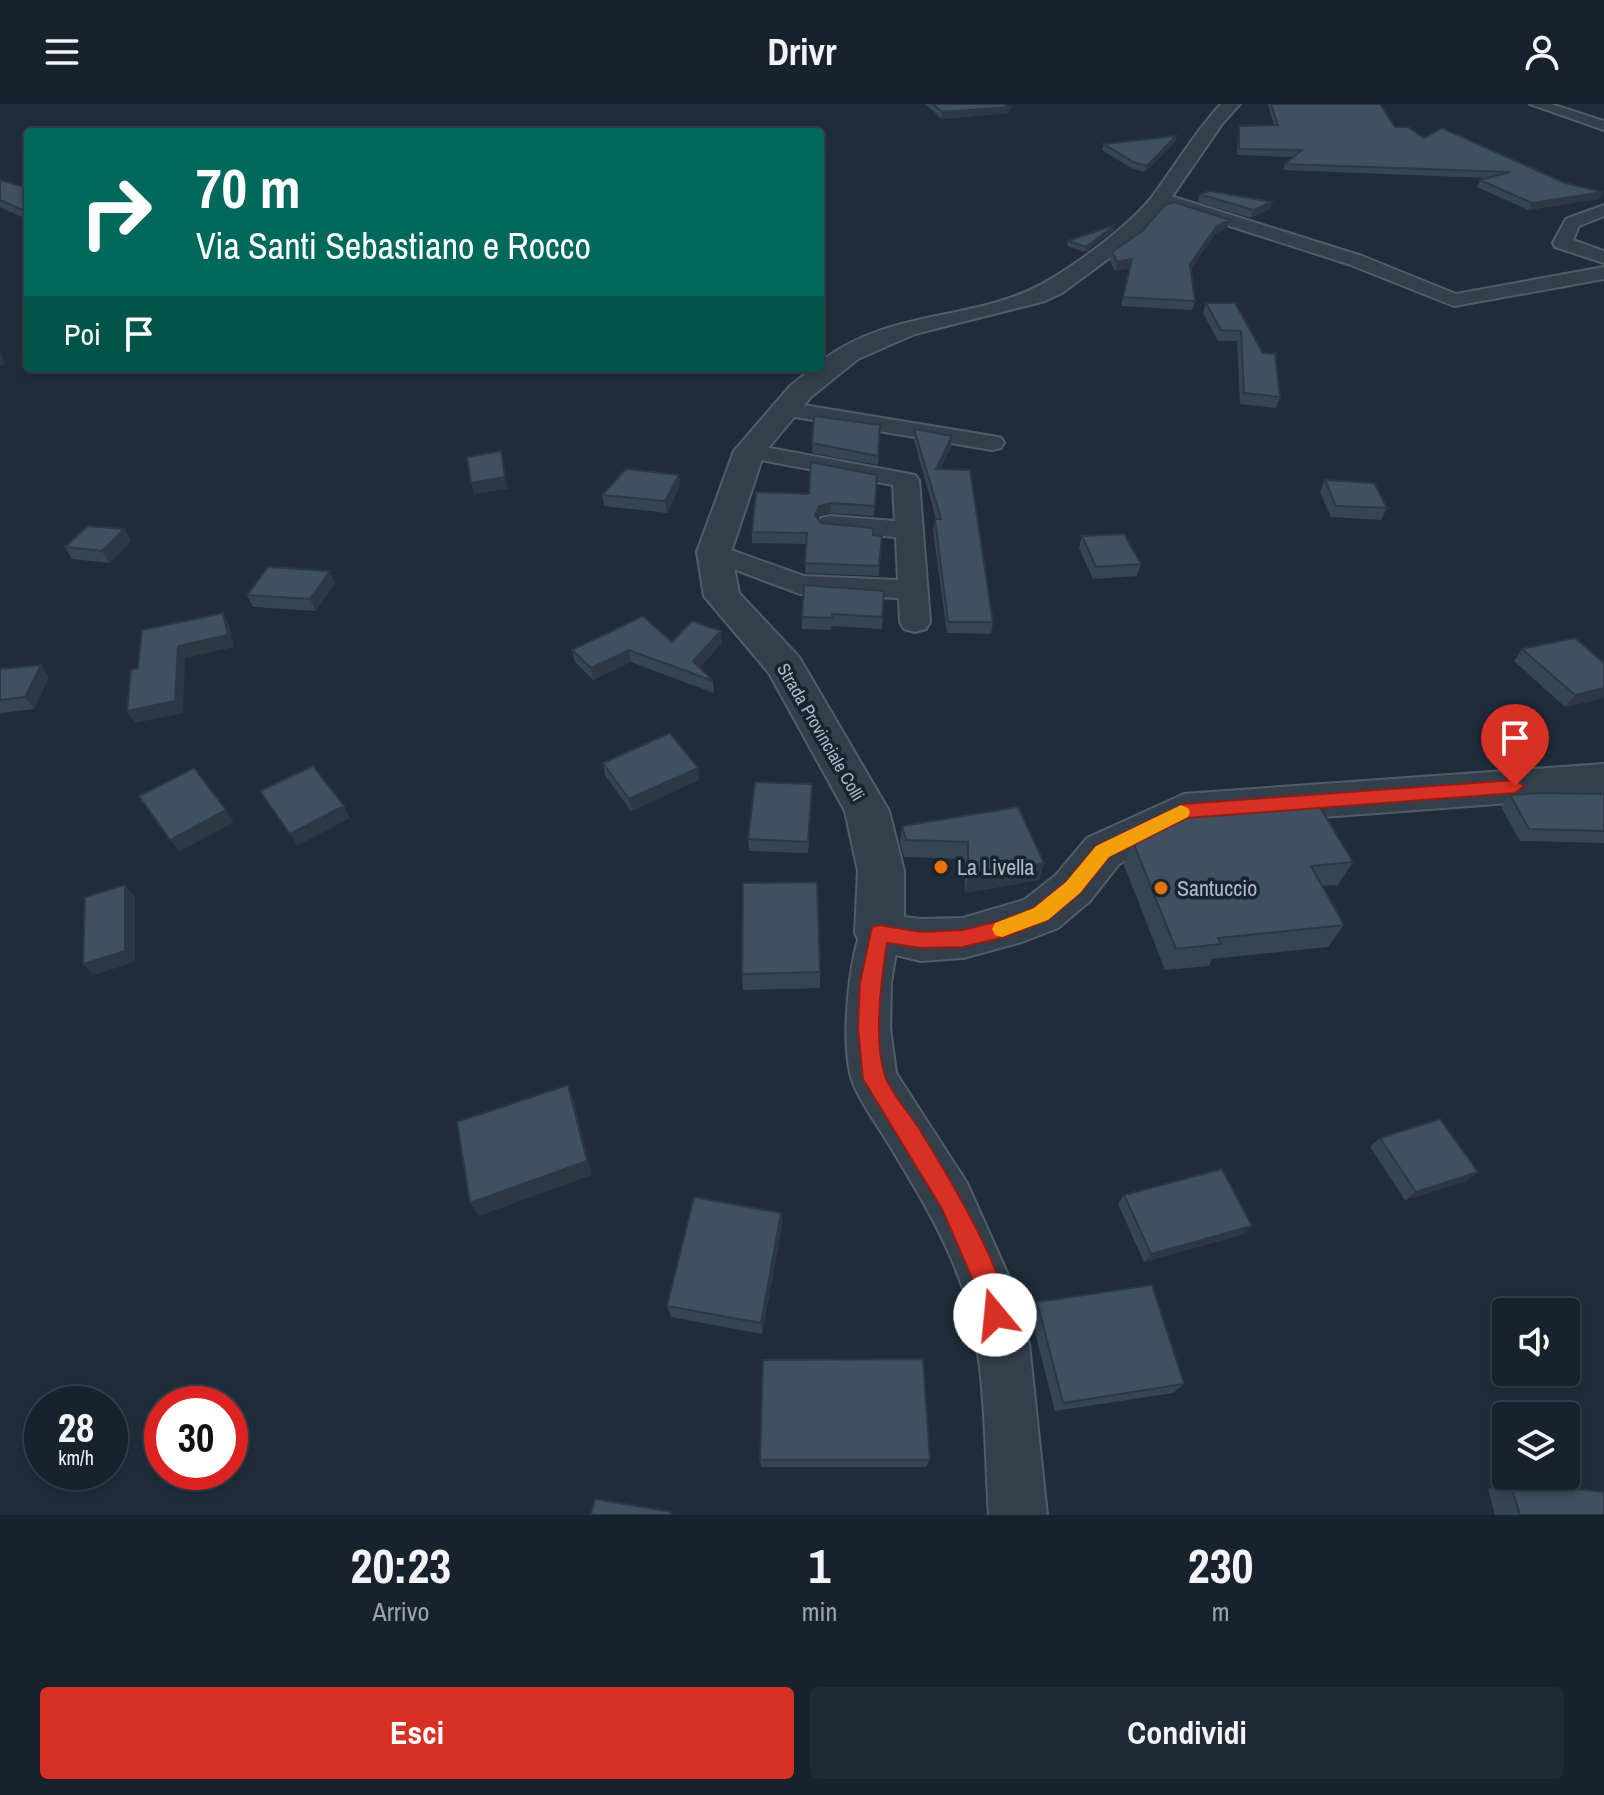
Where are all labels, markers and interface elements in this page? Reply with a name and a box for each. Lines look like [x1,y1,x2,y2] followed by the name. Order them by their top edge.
[768,28,836,76] text: Drivr
[40,30,84,74] icon: menu
[1520,30,1564,74] icon: person
[196,150,301,225] text: 70 m
[64,160,168,264] icon: right
[196,222,591,270] text: Via Santi Sebastiano e Rocco
[117,312,161,356] icon: arrive
[64,314,101,354] text: Poi
[771,659,871,805] street label: Strada Provinciale Colli
[1481,704,1549,786] pin
[1493,716,1537,760] icon: arrive
[957,852,1034,882] place label: La Livella
[932,858,950,876] marker: La Livella
[1177,873,1257,903] place label: Santuccio
[1152,879,1170,897] marker: Santuccio
[953,1273,1037,1357] position arrow
[1492,1298,1580,1490] map controls
[1492,1298,1580,1386] button: sound
[144,1386,248,1490] speed limit sign: 30
[58,1401,94,1454] text: 28
[1492,1402,1580,1490] button: layers
[58,1444,94,1471] text: km/h
[351,1533,451,1598] text: 20:23
[809,1533,830,1598] text: 1
[1188,1533,1253,1598] text: 230
[372,1594,429,1629] text: Arrivo
[802,1594,837,1629] text: min
[1212,1594,1230,1629] text: m
[40,1687,794,1779] button: Esci
[810,1687,1564,1779] button: Condividi

